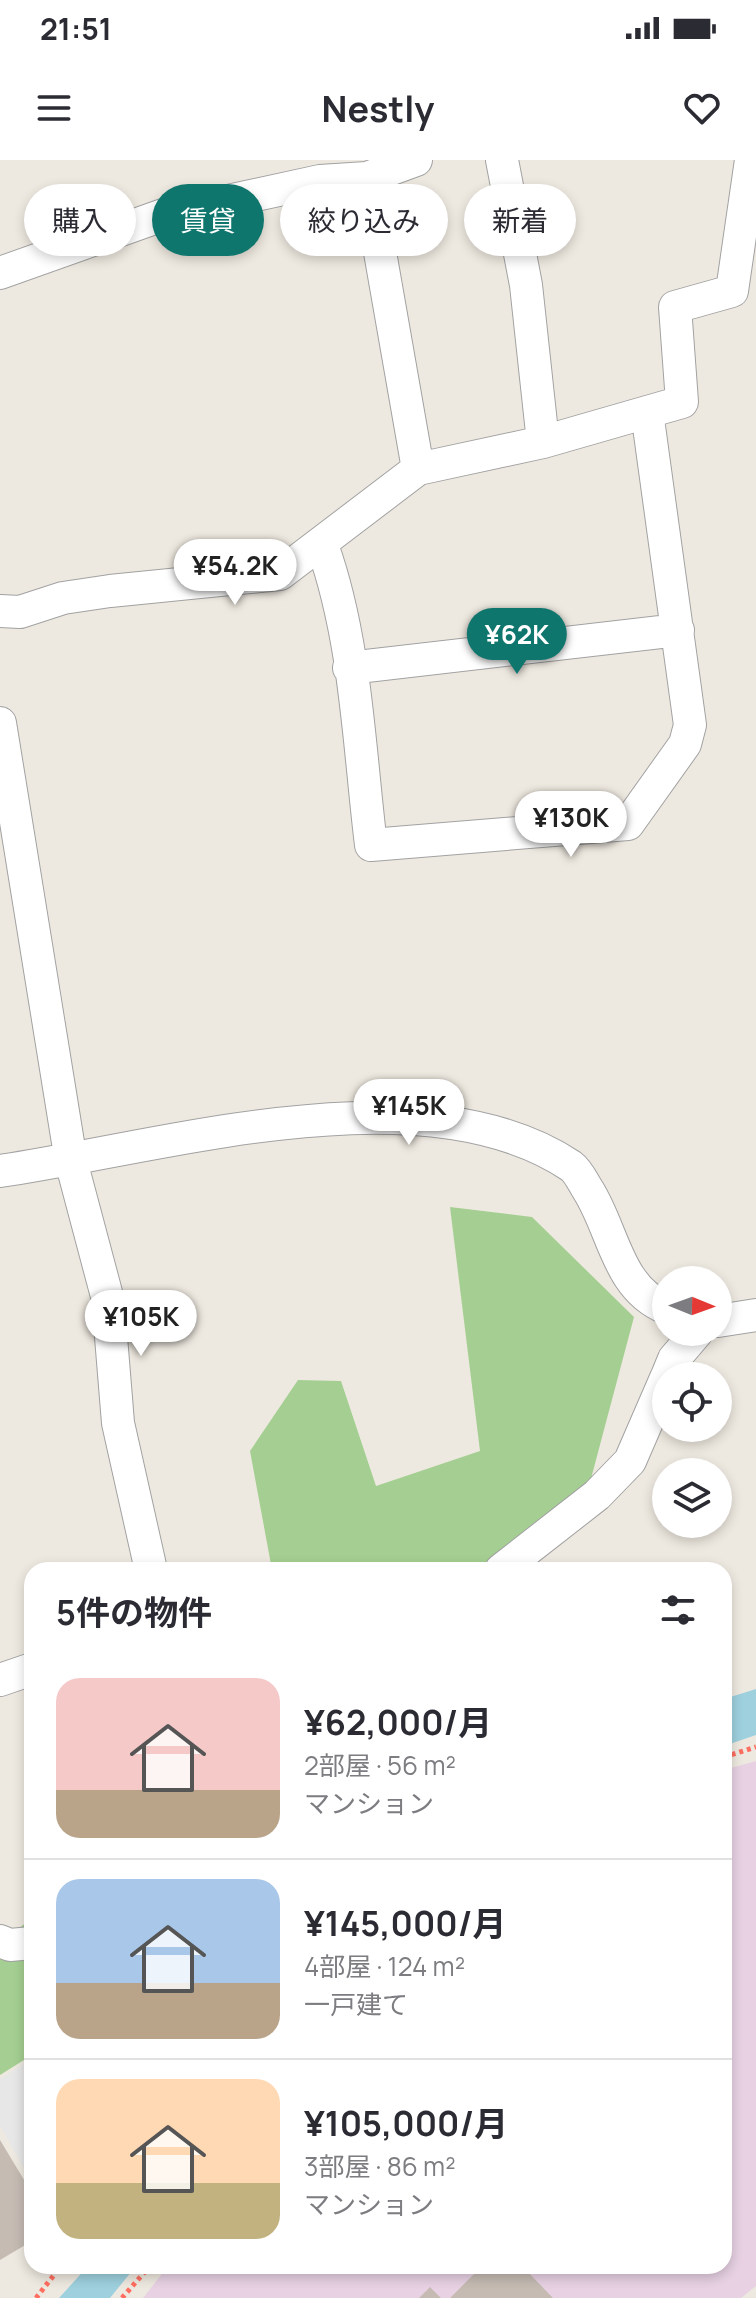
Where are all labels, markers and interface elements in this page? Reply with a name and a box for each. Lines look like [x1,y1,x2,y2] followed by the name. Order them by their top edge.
[40,8,112,49] text: 21:51
[322,84,434,133] text: Nestly
[32,86,76,130] icon: menu
[680,86,724,130] icon: heart
[24,184,136,256] chip: 購入
[152,184,264,256] chip: 賃貸
[280,184,448,256] chip: 絞り込み
[464,184,576,256] chip: 新着
[170,539,300,607] pin: ¥54.2K
[192,547,278,583] text: ¥54.2K
[470,608,564,676] pin: ¥62K
[485,616,549,652] text: ¥62K
[515,791,627,859] pin: ¥130K
[533,799,609,835] text: ¥130K
[353,1079,465,1147] pin: ¥145K
[371,1087,447,1123] text: ¥145K
[652,1266,732,1346] north arrow
[652,1266,732,1538] map controls
[85,1290,197,1358] pin: ¥105K
[103,1298,179,1334] text: ¥105K
[652,1362,732,1442] button: locate
[652,1458,732,1538] button: layers
[656,1588,700,1632] icon: filters
[56,1589,212,1635] text: 5件の物件
[304,1699,492,1745] text: ¥62,000/月
[120,1710,216,1806] icon: home
[304,1747,456,1783] text: 2部屋 · 56 m²
[304,1785,434,1821] text: マンション
[304,1900,506,1946] text: ¥145,000/月
[120,1911,216,2007] icon: home
[304,1948,465,1984] text: 4部屋 · 124 m²
[304,1986,408,2022] text: 一戸建て
[304,2100,508,2146] text: ¥105,000/月
[120,2111,216,2207] icon: home
[304,2148,456,2184] text: 3部屋 · 86 m²
[304,2186,434,2222] text: マンション

